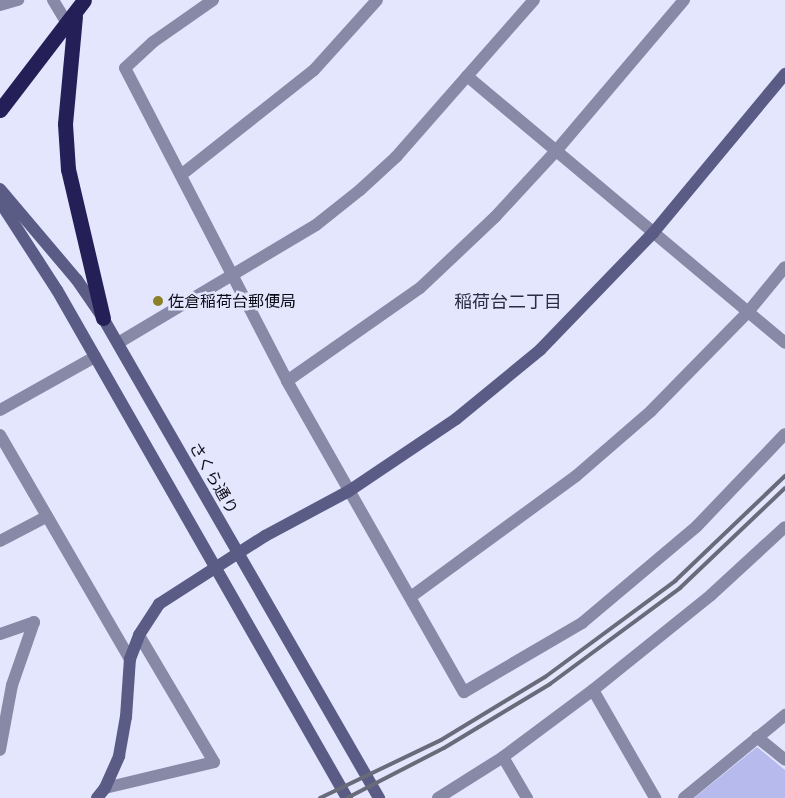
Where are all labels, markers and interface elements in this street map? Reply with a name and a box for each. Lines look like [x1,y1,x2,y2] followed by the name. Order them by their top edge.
[168,291,296,311] place label: 佐倉稲荷台郵便局
[454,291,562,313] district label: 稲荷台二丁目
[152,295,164,307] marker: 佐倉稲荷台郵便局
[186,439,242,517] street label: さくら通り

